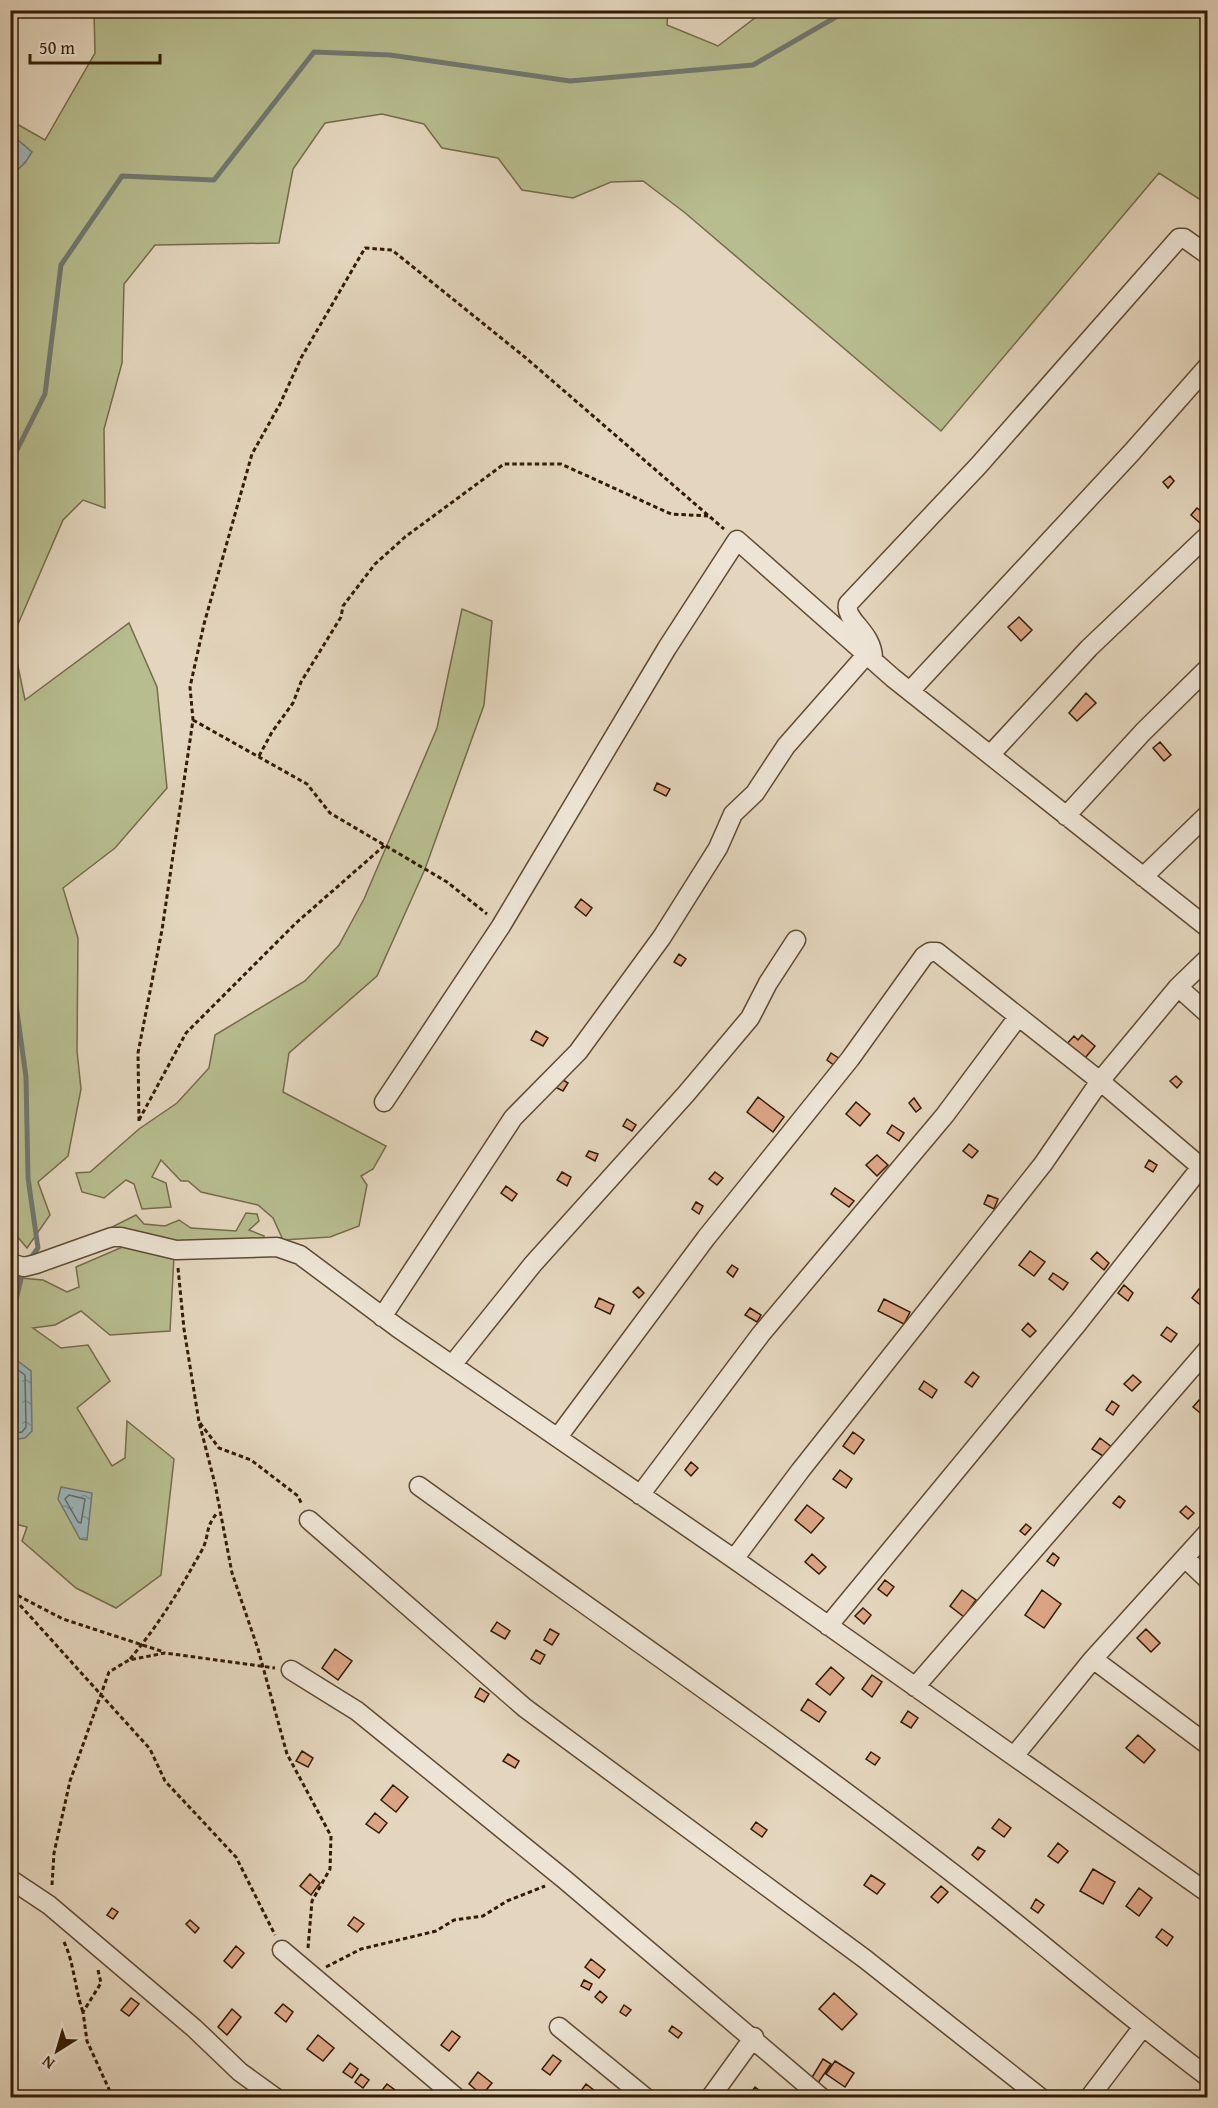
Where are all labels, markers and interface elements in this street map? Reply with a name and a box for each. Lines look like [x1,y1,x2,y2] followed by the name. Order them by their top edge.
[30,27,160,65] scale bar
[39,34,75,61] text: 50 m
[27,2021,87,2081] north arrow
[36,2050,59,2076] text: N

